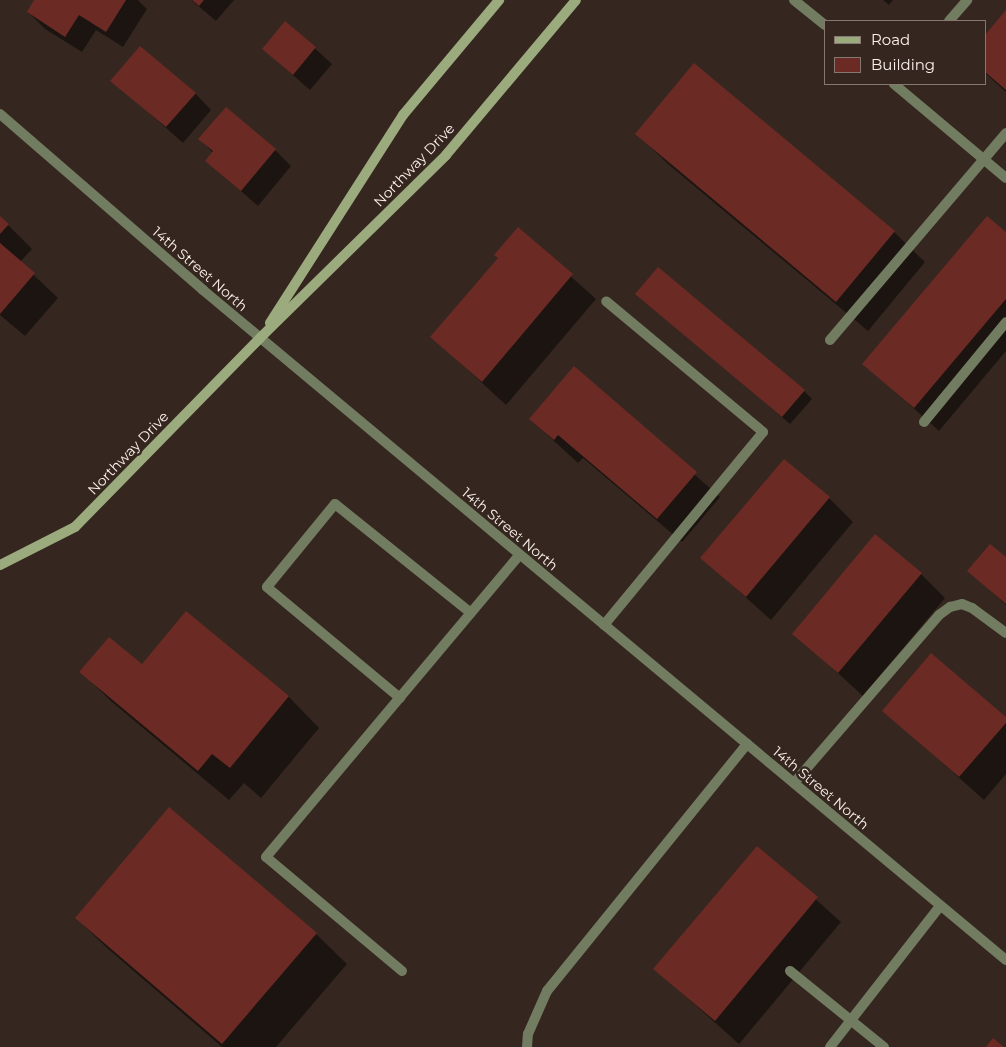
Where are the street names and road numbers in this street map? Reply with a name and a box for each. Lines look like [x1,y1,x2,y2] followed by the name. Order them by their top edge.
[370,120,458,210] street label: Northway Drive
[149,223,251,315] street label: 14th Street North
[84,408,172,498] street label: Northway Drive
[459,484,561,574] street label: 14th Street North
[770,743,872,833] street label: 14th Street North

